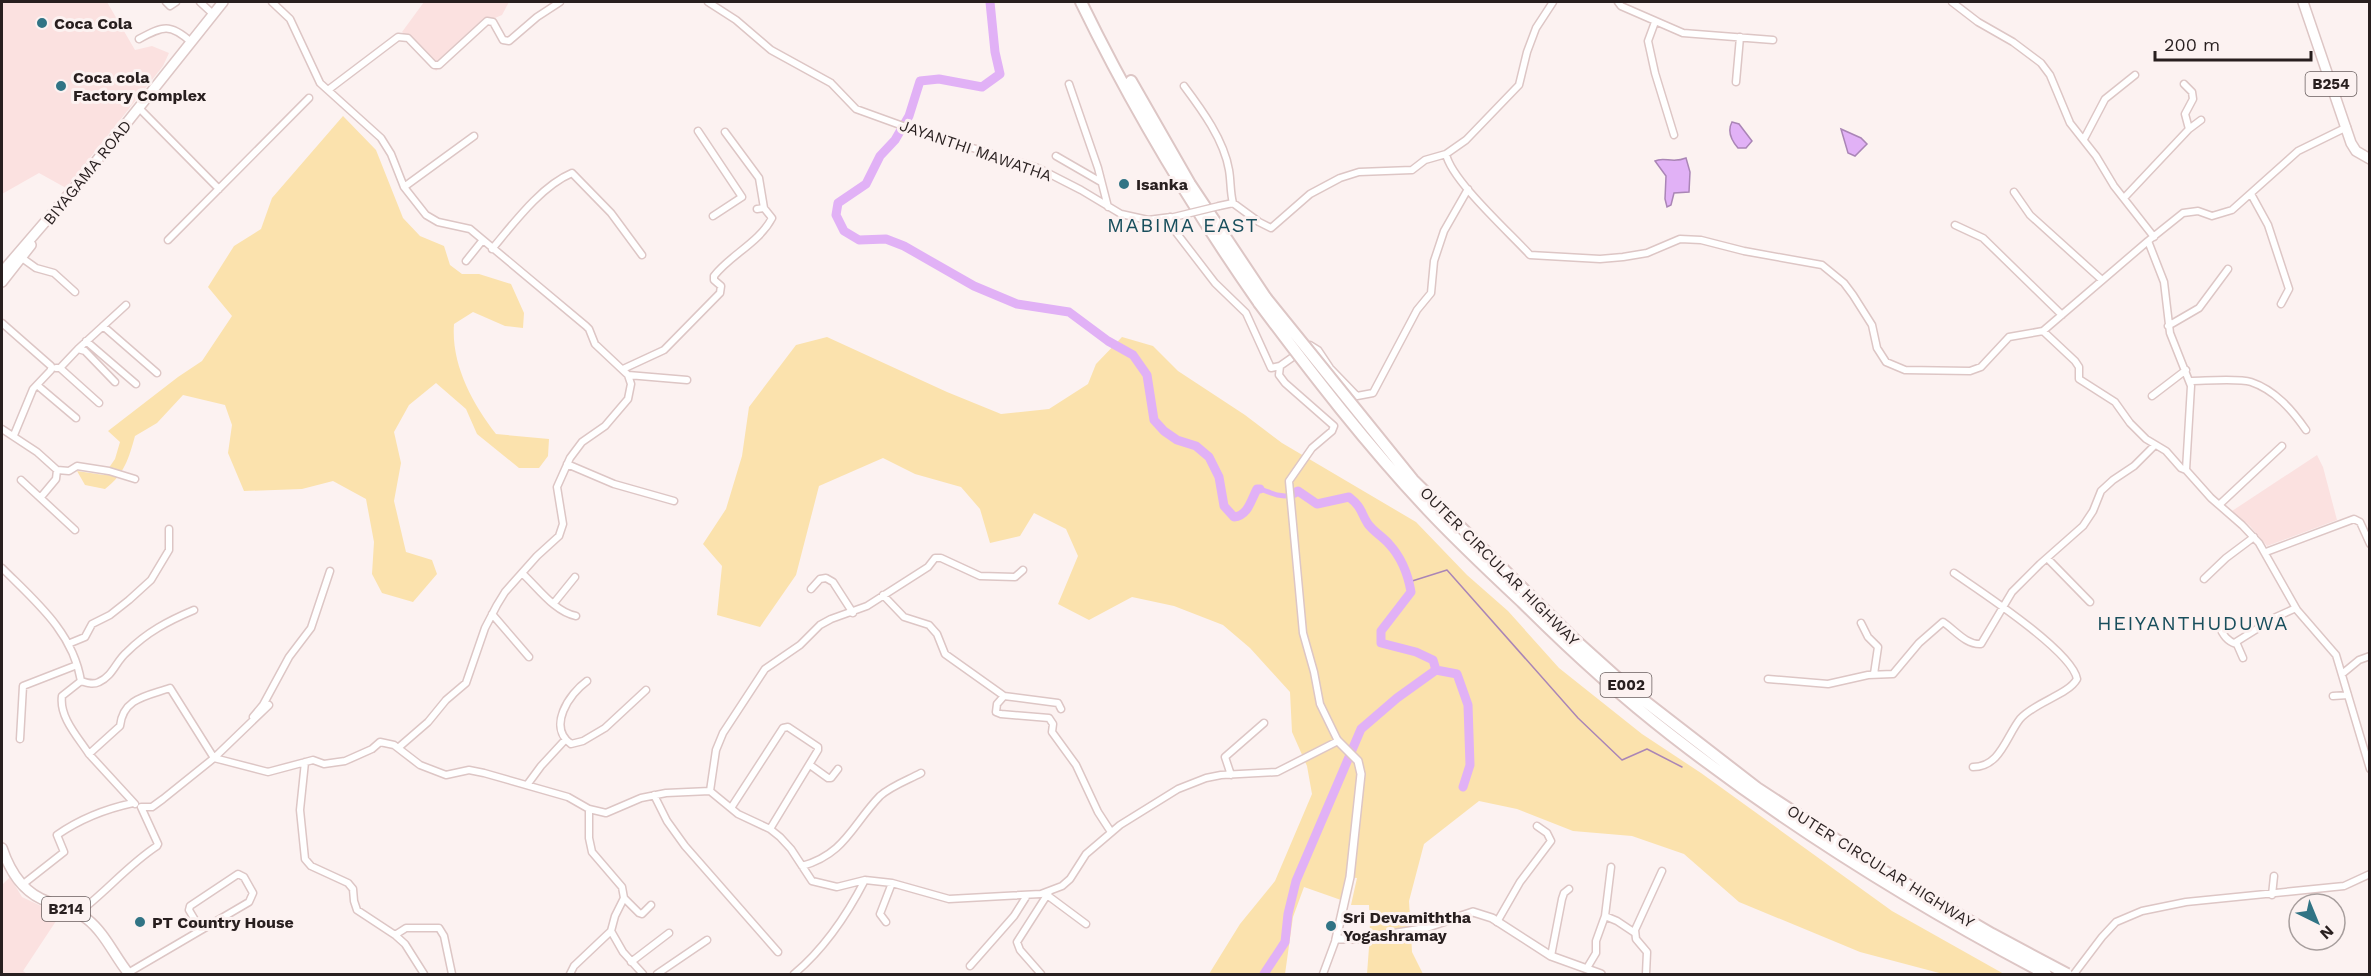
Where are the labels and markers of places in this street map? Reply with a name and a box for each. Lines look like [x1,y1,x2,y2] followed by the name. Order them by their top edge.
[54,14,133,33] place label: Coca Cola
[35,16,49,30] marker: Coca Cola
[73,68,207,105] place label: Coca cola Factory Complex
[54,79,68,93] marker: Coca cola Factory Complex
[1136,175,1189,194] place label: Isanka
[1117,177,1131,191] marker: Isanka
[1343,908,1472,945] place label: Sri Devamiththa Yogashramay
[152,913,294,932] place label: PT Country House
[133,915,147,929] marker: PT Country House
[1324,919,1338,933] marker: Sri Devamiththa Yogashramay

